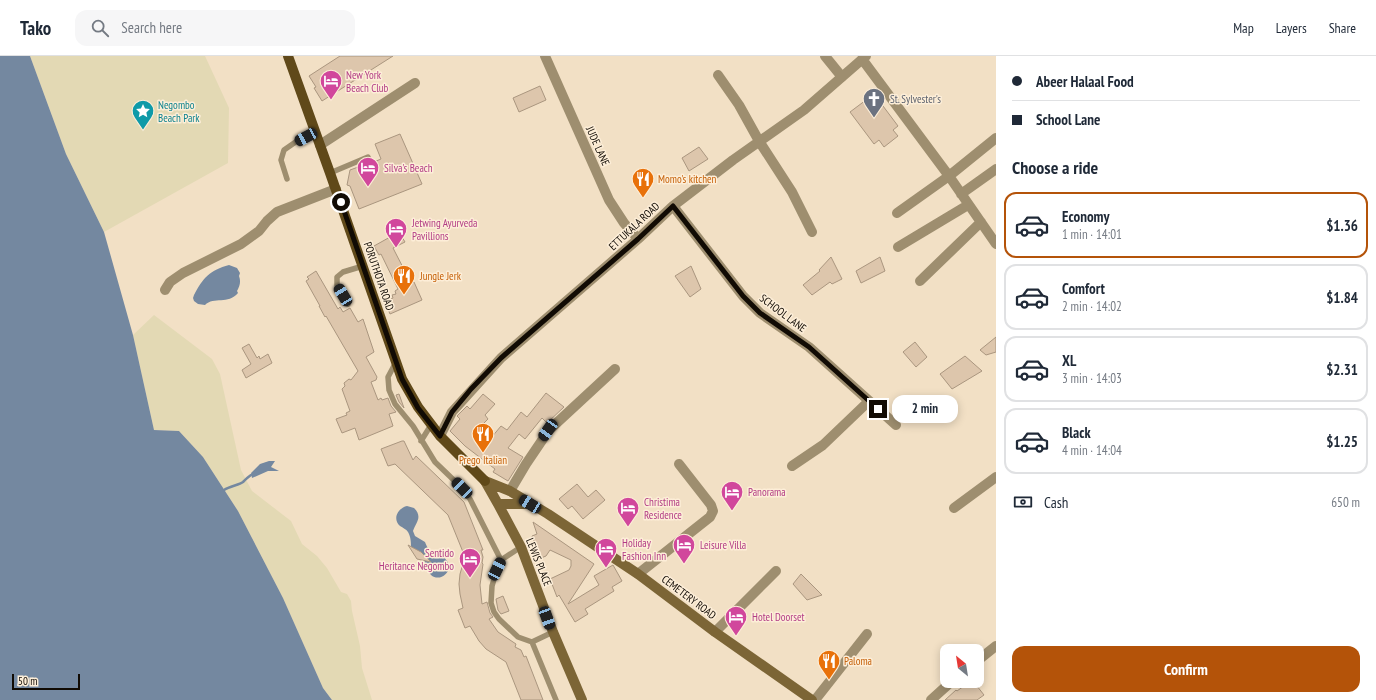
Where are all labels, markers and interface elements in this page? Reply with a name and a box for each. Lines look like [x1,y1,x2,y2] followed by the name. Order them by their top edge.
[75,10,355,46] search box
[20,16,51,40] text: Tako
[89,17,111,39] icon: search
[121,18,182,37] text: Search here
[1233,19,1254,37] text: Map
[1276,19,1307,37] text: Layers
[1329,19,1356,37] text: Share
[318,68,344,101] hotel icon: New York Beach Club
[346,68,389,95] place label: New York Beach Club
[1036,72,1134,91] text: Abeer Halaal Food
[861,86,887,119] church icon: St. Sylvester's
[890,92,941,106] place label: St. Sylvester's
[130,98,156,131] place icon: Negombo Beach Park
[158,98,200,125] place label: Negombo Beach Park
[1036,110,1100,129] text: School Lane
[583,123,613,168] street label: JUDE LANE
[293,126,319,148] car
[355,155,381,188] hotel icon: Silva's Beach
[1012,156,1098,179] text: Choose a ride
[384,161,433,175] place label: Silva's Beach
[630,166,656,199] restaurant icon: Momo's kitchen
[658,172,717,186] place label: Momo's kitchen
[332,193,350,211] route start
[606,199,662,253] street label: ETTUKALA ROAD
[1014,207,1050,243] icon: car
[1062,207,1110,226] text: Economy
[383,216,409,249] hotel icon: Jetwing Ayurveda Pavillions
[411,216,477,243] place label: Jetwing Ayurveda Pavillions
[1326,216,1358,235] text: $1.36
[1062,226,1122,243] text: 1 min · 14:01
[361,240,397,312] street label: PORUTHOTA ROAD
[391,263,417,296] restaurant icon: Jungle Jerk
[419,269,462,283] place label: Jungle Jerk
[1014,279,1050,315] icon: car
[1062,279,1105,298] text: Comfort
[332,282,354,308] car
[1326,288,1358,307] text: $1.84
[757,291,809,335] street label: SCHOOL LANE
[1062,298,1122,315] text: 2 min · 14:02
[1014,351,1050,387] icon: car
[1062,351,1076,370] text: XL
[1326,360,1358,379] text: $2.31
[1062,370,1122,387] text: 3 min · 14:03
[892,395,958,423] callout: 2 min
[869,400,887,418] route end
[912,400,938,417] text: 2 min
[536,417,560,443] car
[470,421,496,454] restaurant icon: Prego Italian
[1014,423,1050,459] icon: car
[1062,423,1091,442] text: Black
[1326,432,1358,451] text: $1.25
[1062,442,1122,459] text: 4 min · 14:04
[459,453,507,467] place label: Prego Italian
[449,475,475,501] car
[719,479,745,512] hotel icon: Panorama
[748,485,786,499] place label: Panorama
[1012,491,1034,513] icon: cash
[517,493,543,515] car
[1044,493,1068,512] text: Cash
[1331,494,1360,511] text: 650 m
[615,495,641,528] hotel icon: Christima Residence
[644,495,682,522] place label: Christima Residence
[671,532,697,565] hotel icon: Leisure Villa
[523,536,555,588] street label: LEWIS PLACE
[593,536,619,569] hotel icon: Holiday Fashion Inn
[622,536,666,563] place label: Holiday Fashion Inn
[700,538,746,552] place label: Leisure Villa
[379,546,454,573] place label: Sentido Heritance Negombo
[457,546,483,579] hotel icon: Sentido Heritance Negombo
[486,556,508,582] car
[659,572,719,622] street label: CEMETERY ROAD
[723,604,749,637] hotel icon: Hotel Doorset
[537,605,557,631] car
[752,610,805,624] place label: Hotel Doorset
[940,644,984,688] north arrow
[940,644,984,688] map controls
[1012,646,1360,692] button: Confirm
[816,648,842,681] restaurant icon: Paloma
[844,654,872,668] place label: Paloma
[12,672,80,691] scale bar
[18,674,37,688] text: 50 m

